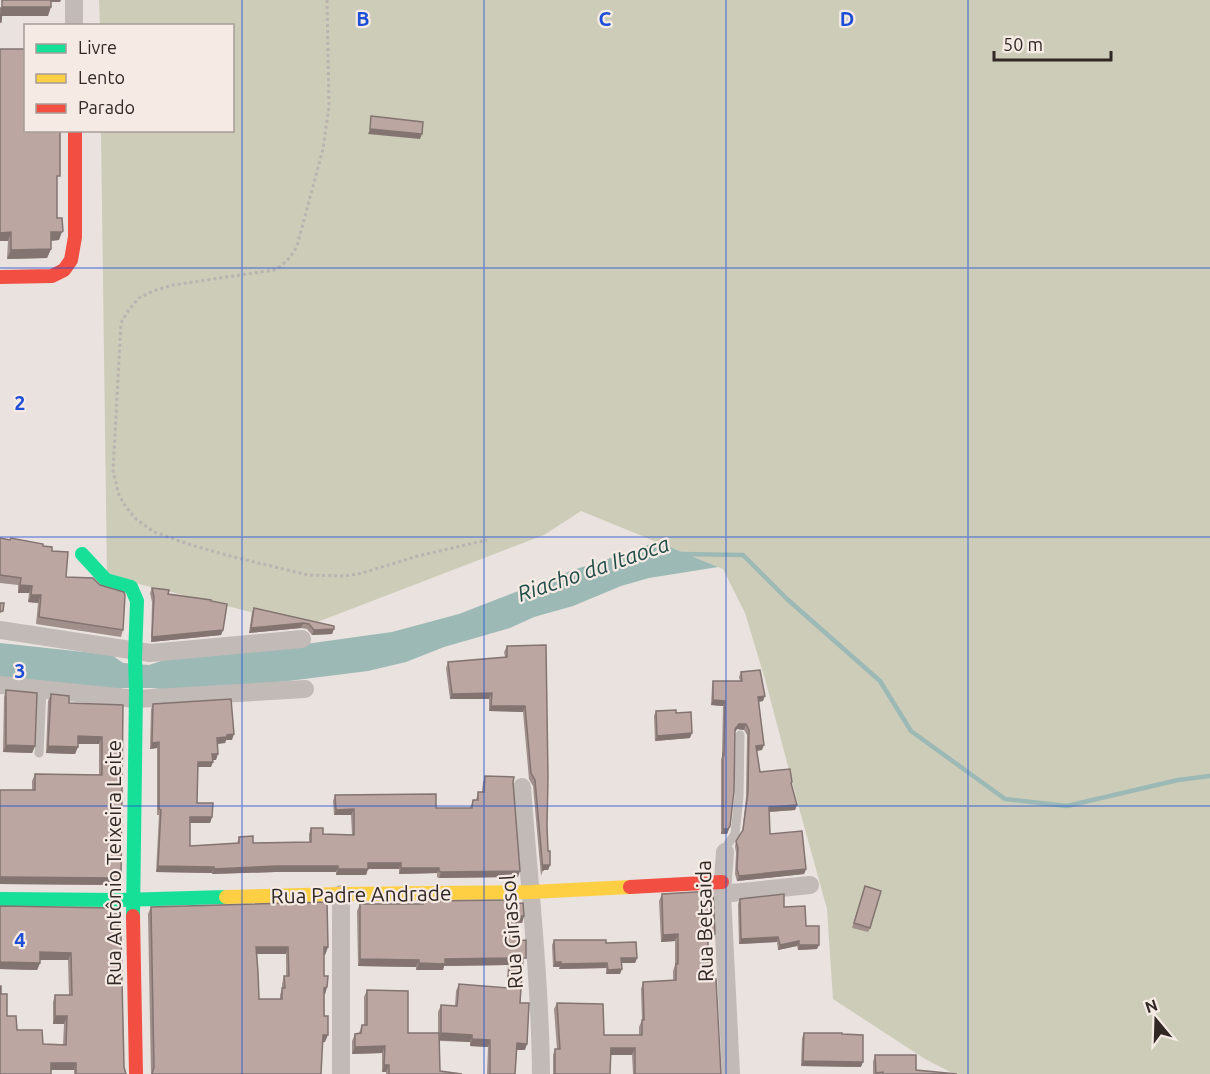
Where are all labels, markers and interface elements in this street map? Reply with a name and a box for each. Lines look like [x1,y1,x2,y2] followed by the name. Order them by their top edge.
[356,7,370,30] text: B
[599,7,612,30] text: C
[840,7,854,30] text: D
[24,24,234,132] legend
[994,24,1111,62] scale bar
[1003,34,1043,54] text: 50 m
[78,37,117,57] text: Livre
[78,67,125,87] text: Lento
[78,97,135,117] text: Parado
[14,391,26,414] text: 2
[514,530,673,606] water label: Riacho da Itaoca
[14,659,26,682] text: 3
[101,740,125,986] street label: Rua Antônio Teixeira Leite
[691,860,717,982] street label: Rua Betsaida
[495,874,527,990] street label: Rua Girassol
[270,880,452,908] street label: Rua Padre Andrade
[14,928,26,951] text: 4
[1126,990,1186,1050] north arrow
[1143,995,1160,1016] text: N

